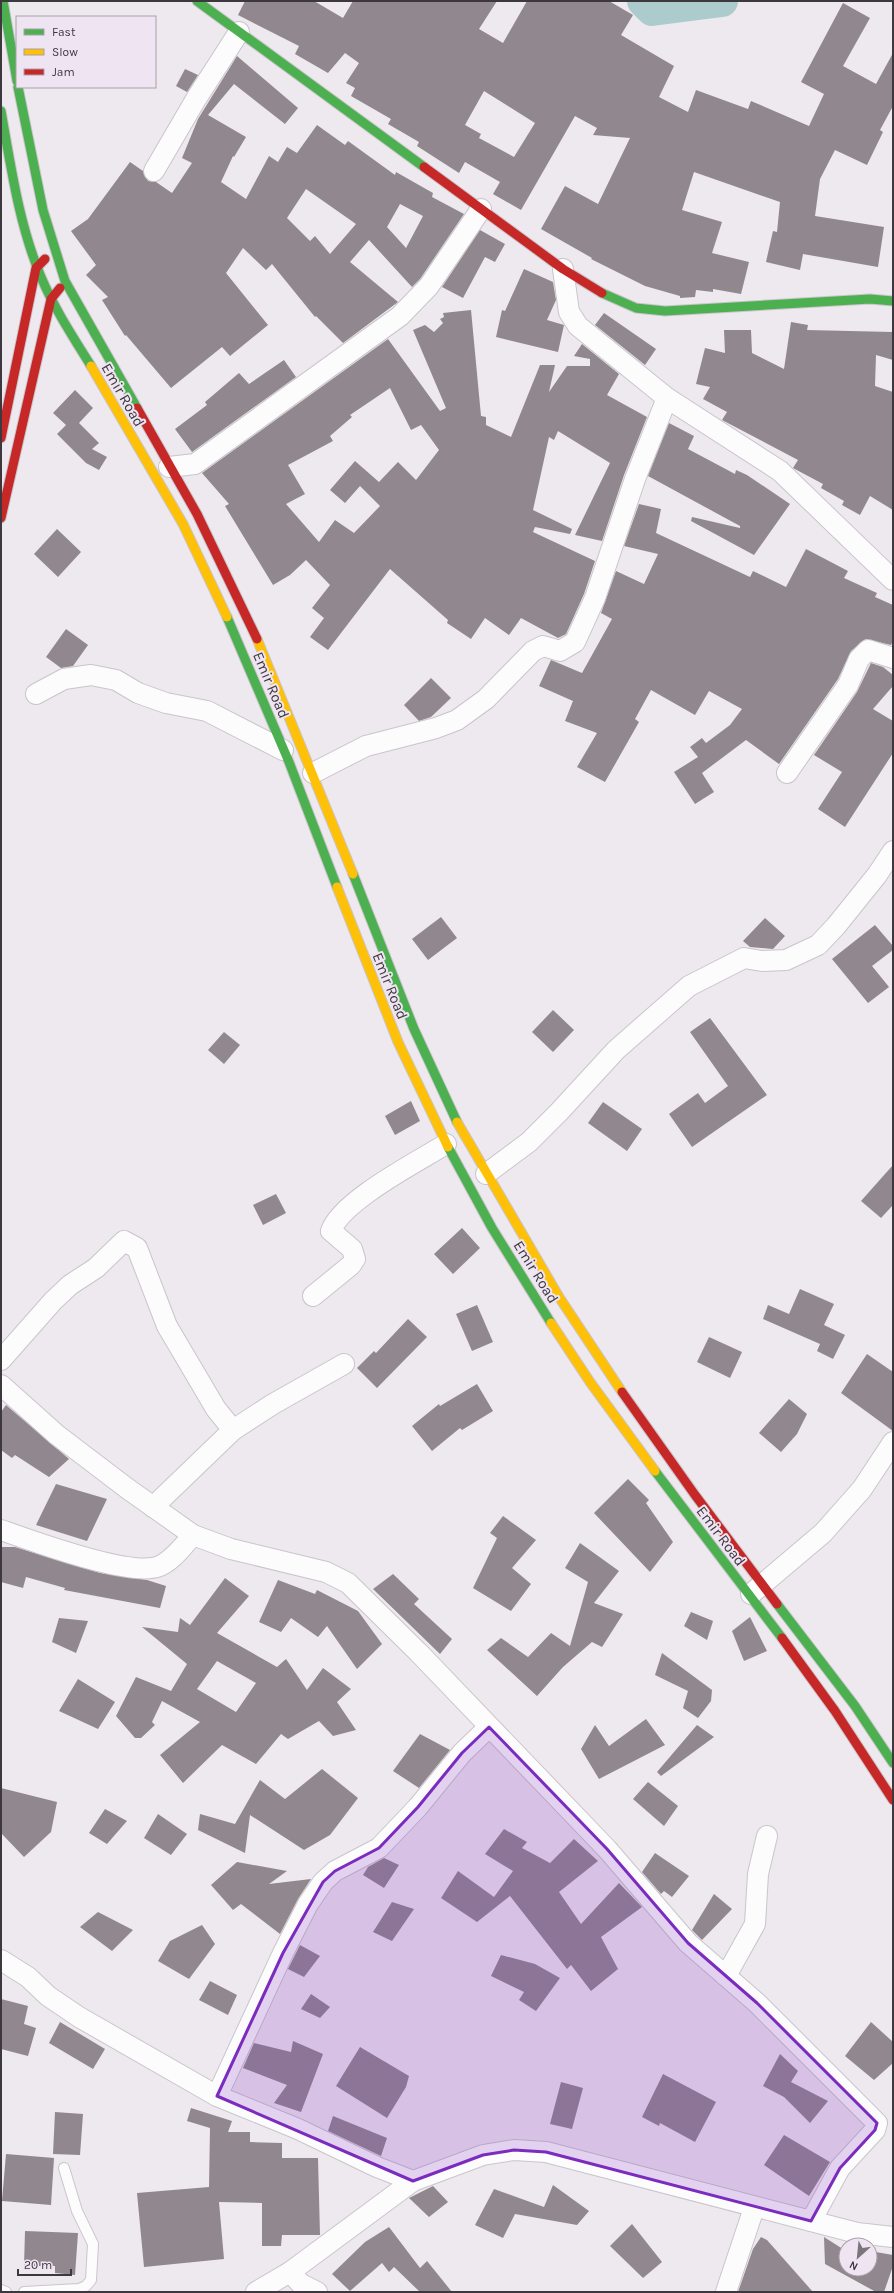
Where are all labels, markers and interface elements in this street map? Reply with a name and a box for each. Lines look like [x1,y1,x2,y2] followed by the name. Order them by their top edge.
[16,16,156,88] legend
[52,25,76,39] text: Fast
[52,45,78,59] text: Slow
[52,65,75,79] text: Jam
[98,360,148,430] street label: Emir Road
[249,649,293,721] street label: Emir Road
[368,950,412,1022] street label: Emir Road
[510,1237,562,1307] street label: Emir Road
[693,1502,749,1570] street label: Emir Road
[838,2237,878,2277] north arrow
[18,2251,71,2277] scale bar
[24,2258,52,2272] text: 20 m
[847,2258,860,2273] text: N

